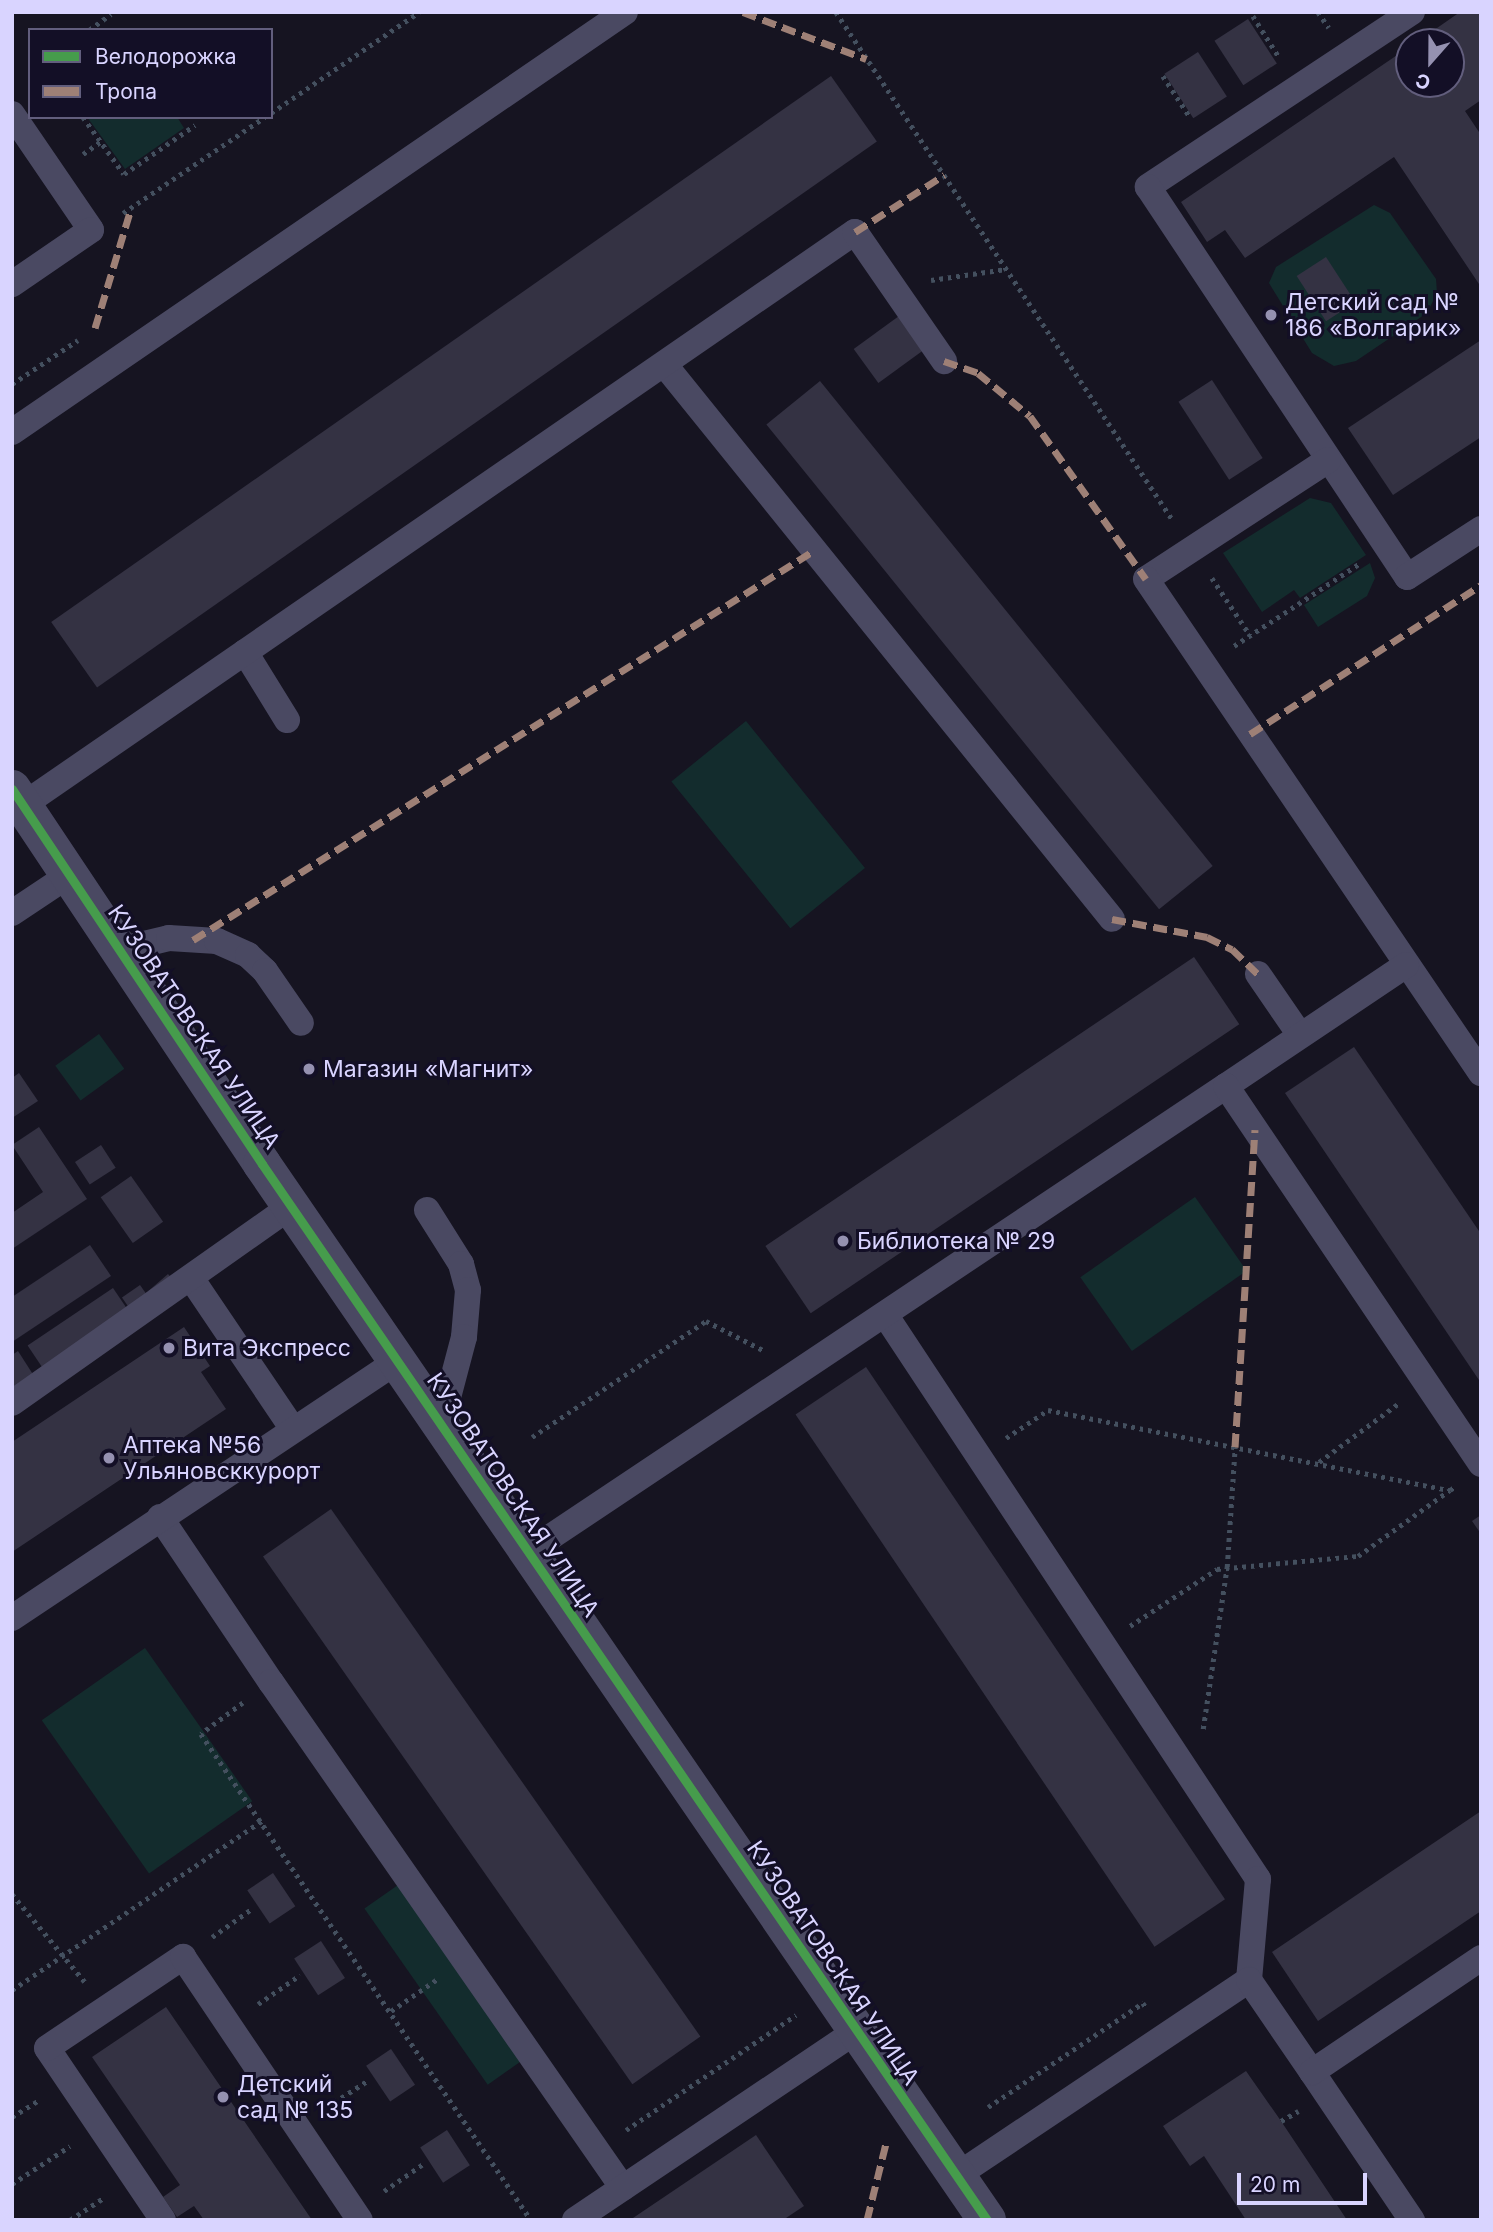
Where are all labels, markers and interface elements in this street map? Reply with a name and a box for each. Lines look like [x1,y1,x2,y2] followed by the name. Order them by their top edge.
[28,28,273,119] legend
[1395,28,1465,98] north arrow
[95,44,237,69] text: Велодорожка
[1412,68,1434,94] text: С
[95,79,157,104] text: Тропа
[1285,288,1461,342] place label: Детский сад № 186 «Волгарик»
[1263,307,1279,323] marker: Детский сад № 186 «Волгарик»
[102,900,286,1154] street label: КУЗОВАТОВСКАЯ УЛИЦА
[323,1055,533,1083] place label: Магазин «Магнит»
[301,1061,317,1077] marker: Магазин «Магнит»
[857,1227,1055,1255] place label: Библиотека № 29
[835,1233,851,1249] marker: Библиотека № 29
[183,1334,351,1362] place label: Вита Экспресс
[161,1340,177,1356] marker: Вита Экспресс
[421,1368,605,1622] street label: КУЗОВАТОВСКАЯ УЛИЦА
[123,1431,320,1485] place label: Аптека №56 Ульяновсккурорт
[101,1450,117,1466] marker: Аптека №56 Ульяновсккурорт
[741,1836,925,2090] street label: КУЗОВАТОВСКАЯ УЛИЦА
[237,2070,353,2124] place label: Детский сад № 135
[215,2089,231,2105] marker: Детский сад № 135
[1241,2158,1370,2202] scale bar
[1250,2172,1300,2197] text: 20 m

